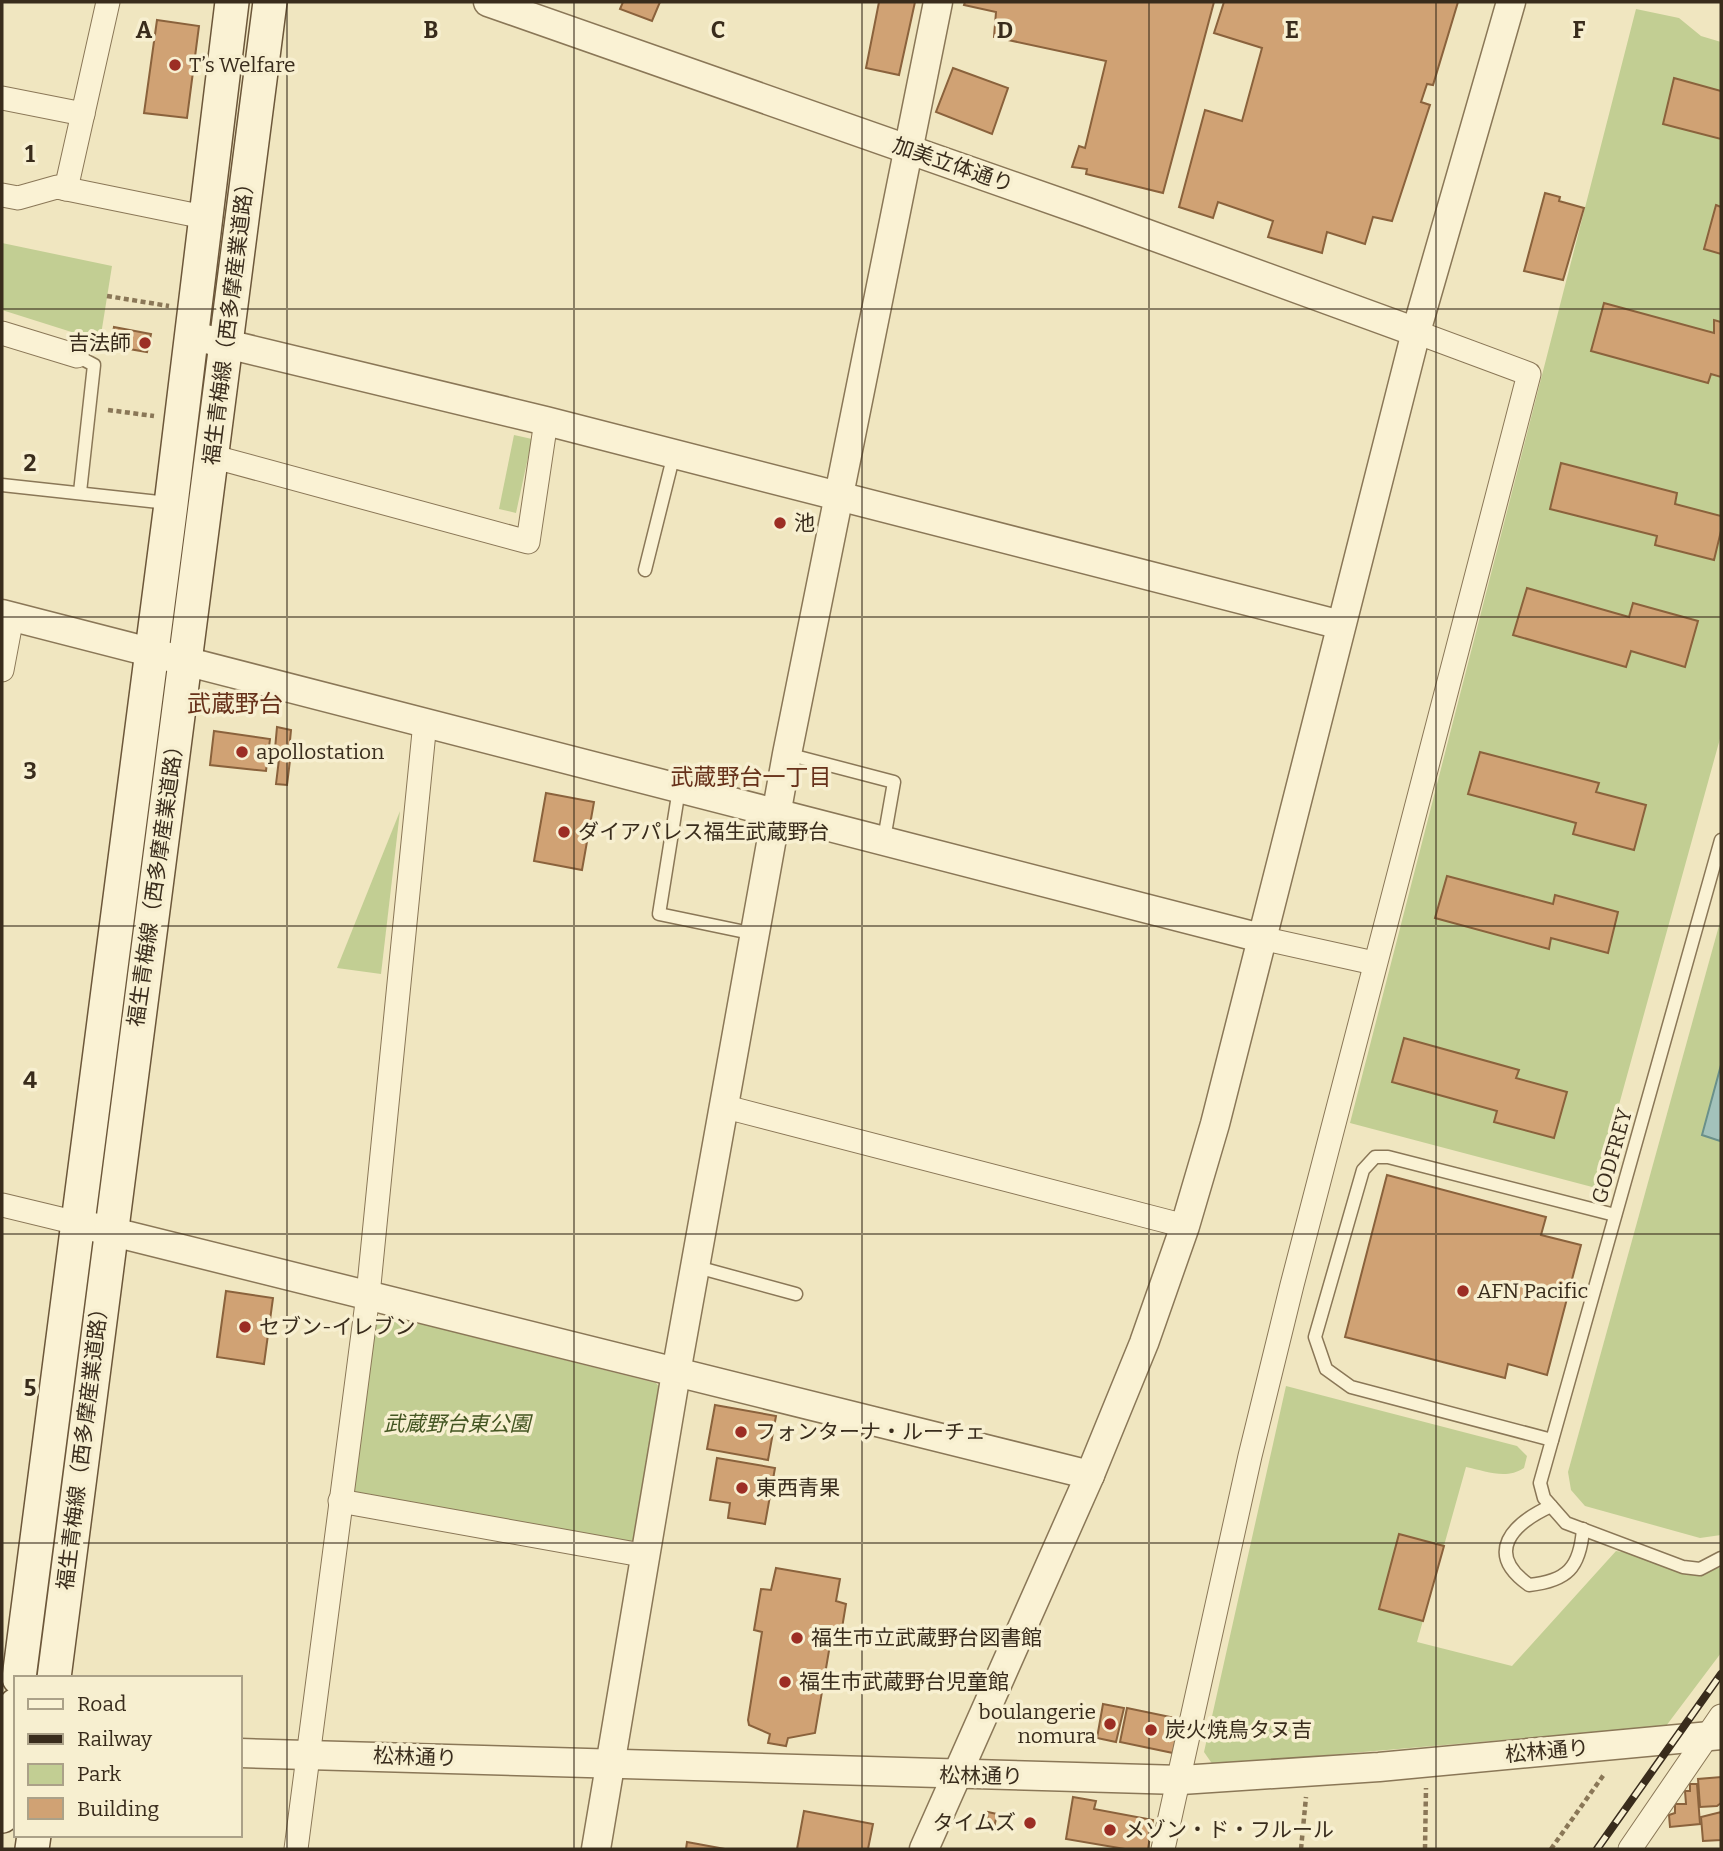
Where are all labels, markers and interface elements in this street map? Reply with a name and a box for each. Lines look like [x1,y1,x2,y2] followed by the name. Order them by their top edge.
[136,16,153,44] text: A
[424,16,438,44] text: B
[711,16,725,44] text: C
[997,16,1013,44] text: D
[1285,16,1299,44] text: E
[1573,16,1586,44] text: F
[189,52,296,78] place label: T’s Welfare
[167,57,183,73] marker: T’s Welfare
[889,132,1017,198] street label: 加美立体通り
[25,140,35,168] text: 1
[198,172,260,466] street label: 福生青梅線（西多摩産業道路）
[68,330,131,356] place label: 吉法師
[137,335,153,351] marker: 吉法師
[24,449,37,477] text: 2
[794,510,815,536] place label: 池
[772,515,788,531] marker: 池
[187,690,283,718] district label: 武蔵野台
[123,734,189,1028] street label: 福生青梅線（西多摩産業道路）
[256,739,384,765] place label: apollostation
[234,744,250,760] marker: apollostation
[23,757,37,785] text: 3
[671,763,832,791] district label: 武蔵野台一丁目
[578,819,830,845] place label: ダイアパレス福生武蔵野台
[556,824,572,840] marker: ダイアパレス福生武蔵野台
[23,1066,37,1094] text: 4
[1586,1105,1638,1206] street label: GODFREY
[1477,1278,1588,1304] place label: AFN Pacific
[1455,1283,1471,1299] marker: AFN Pacific
[52,1297,114,1591] street label: 福生青梅線（西多摩産業道路）
[259,1314,416,1340] place label: セブン-イレブン
[237,1319,253,1335] marker: セブン-イレブン
[24,1374,36,1402] text: 5
[384,1411,533,1437] park label: 武蔵野台東公園
[755,1419,986,1445] place label: フォンターナ・ルーチェ
[733,1424,749,1440] marker: フォンターナ・ルーチェ
[756,1475,840,1501] place label: 東西青果
[734,1480,750,1496] marker: 東西青果
[811,1625,1042,1651] place label: 福生市立武蔵野台図書館
[789,1630,805,1646] marker: 福生市立武蔵野台図書館
[799,1669,1009,1695] place label: 福生市武蔵野台児童館
[777,1674,793,1690] marker: 福生市武蔵野台児童館
[14,1676,242,1837] legend
[77,1691,126,1717] text: Road
[979,1699,1097,1749] place label: boulangerie nomura
[1102,1716,1118,1732] marker: boulangerie nomura
[1165,1717,1312,1743] place label: 炭火焼鳥タヌ吉
[1143,1722,1159,1738] marker: 炭火焼鳥タヌ吉
[77,1726,153,1752] text: Railway
[1504,1734,1590,1768] street label: 松林通り
[373,1743,457,1771] street label: 松林通り
[77,1761,121,1787] text: Park
[939,1762,1023,1790] street label: 松林通り
[77,1796,160,1822] text: Building
[932,1810,1016,1836] place label: タイムズ
[1022,1815,1038,1831] marker: タイムズ
[1124,1817,1334,1843] place label: メゾン・ド・フルール
[1102,1822,1118,1838] marker: メゾン・ド・フルール

